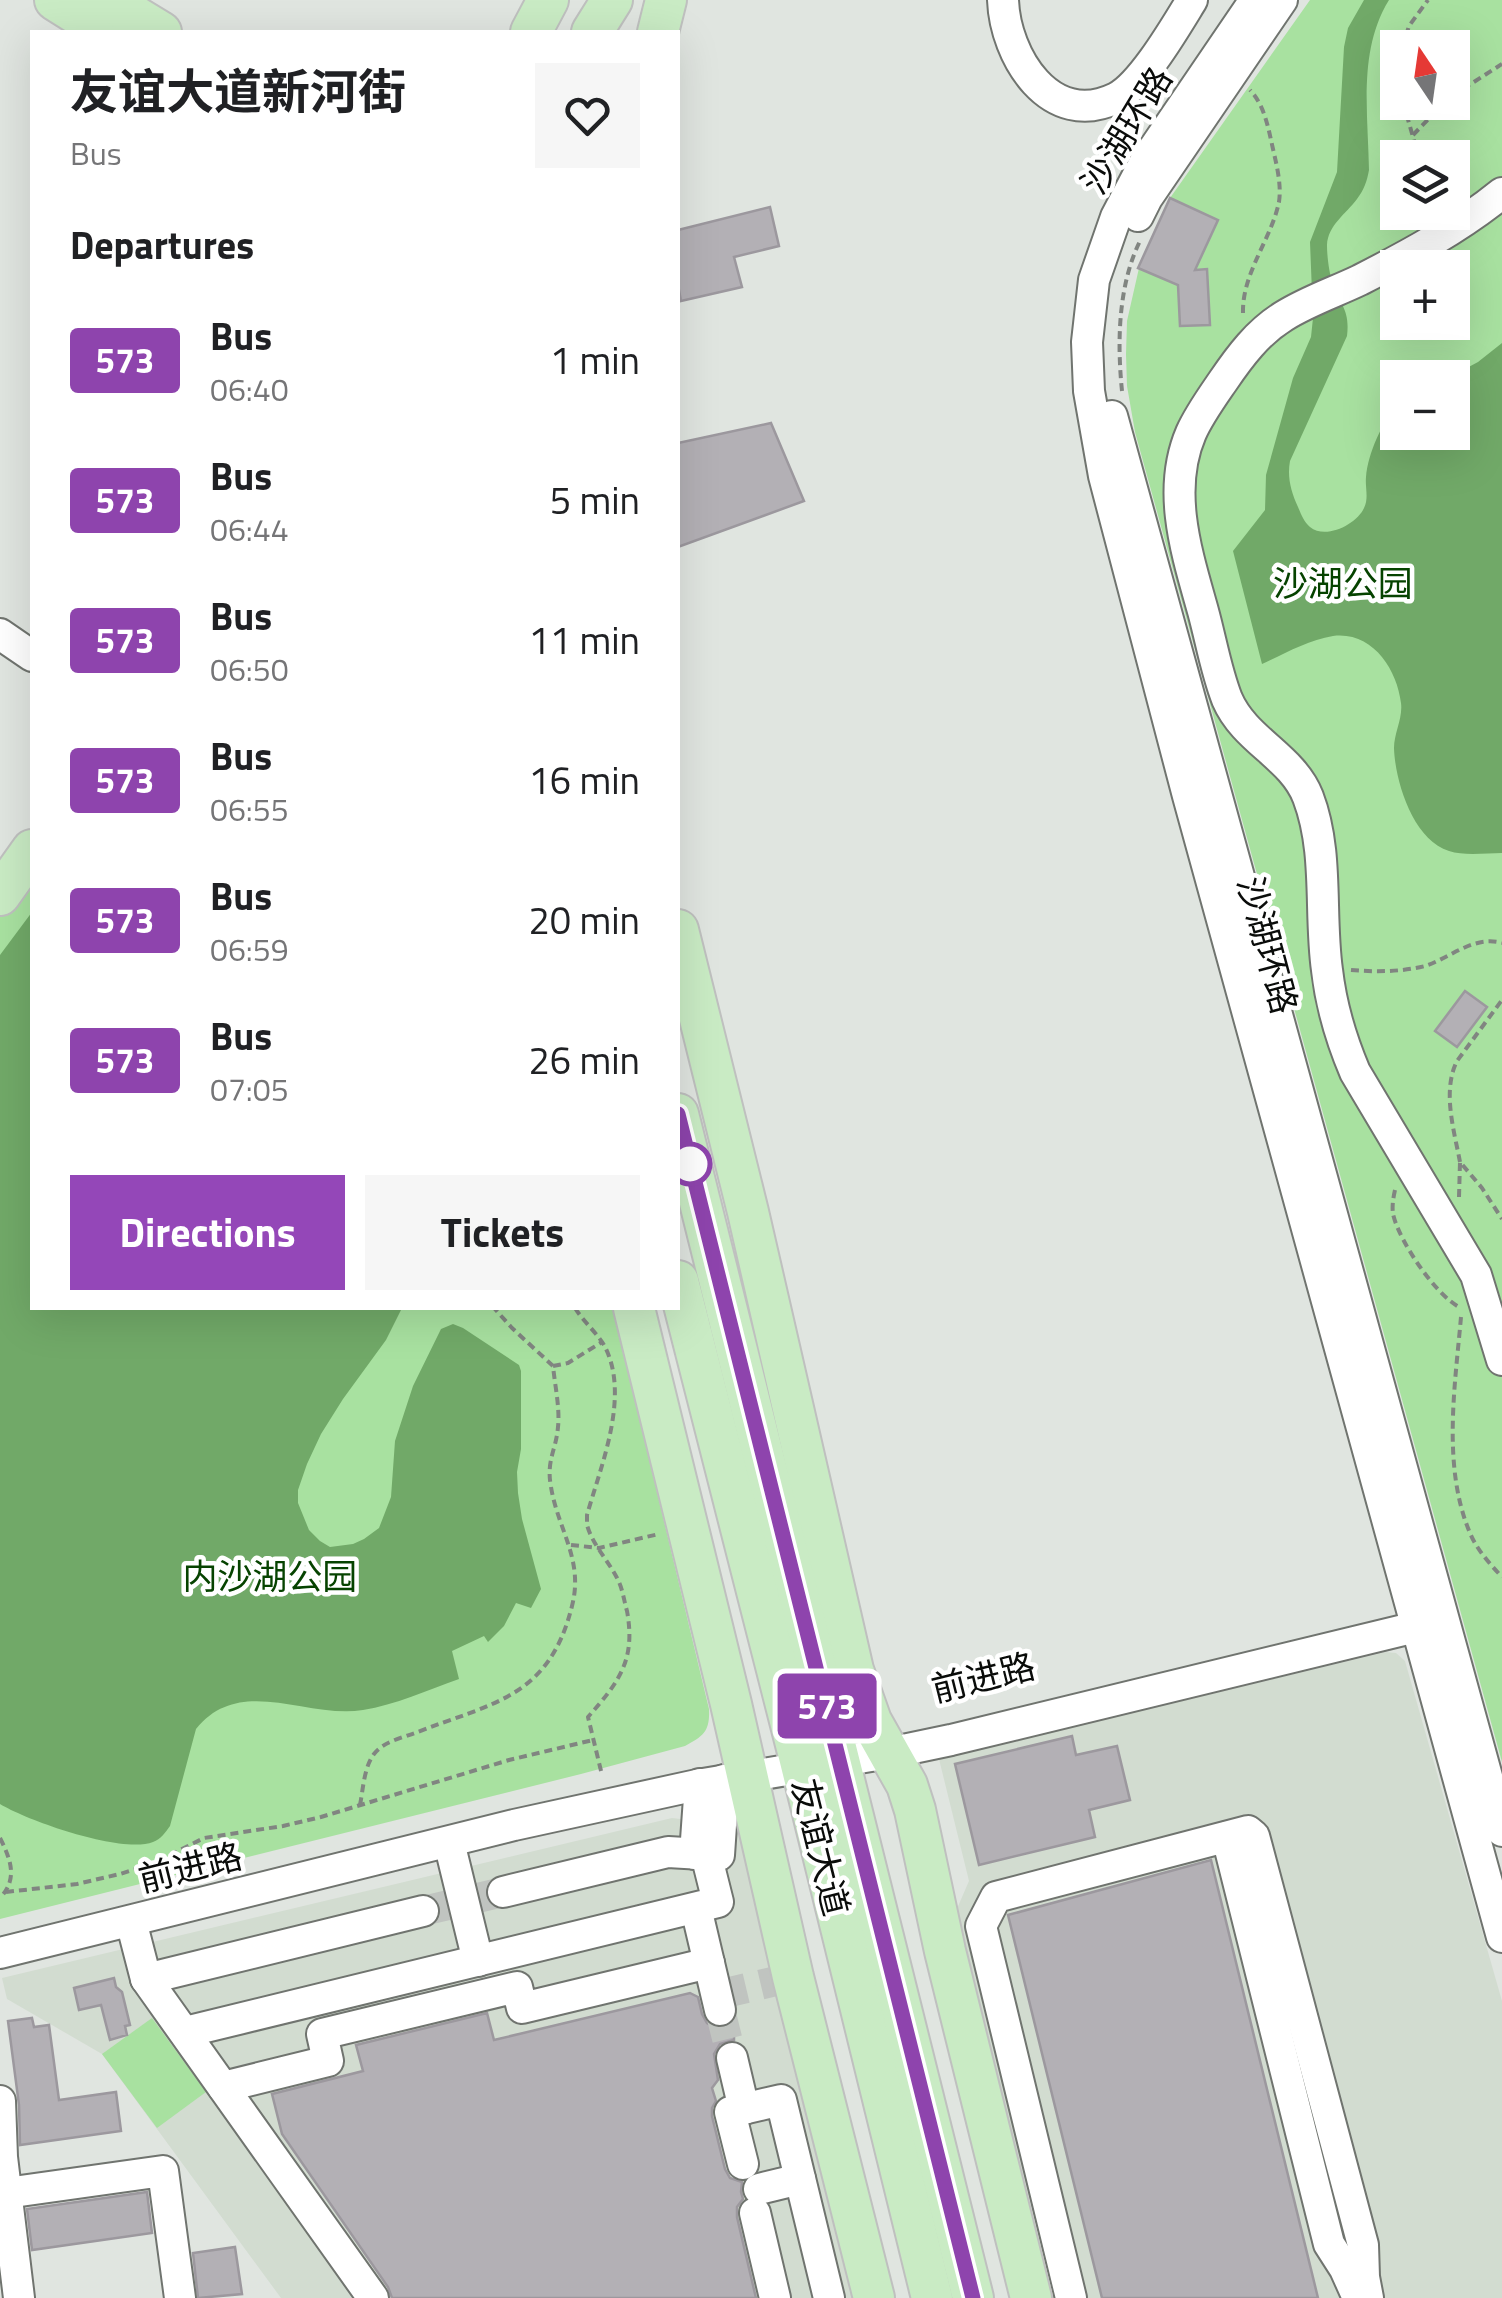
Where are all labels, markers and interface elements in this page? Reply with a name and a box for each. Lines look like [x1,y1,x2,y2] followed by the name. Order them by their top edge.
[1380,30,1470,120] north arrow
[1380,30,1470,450] map controls
[70,55,406,128] text: 友谊大道新河街
[1067,56,1185,204] street label: 沙湖环路
[535,63,640,168] button: heart
[70,129,122,177] text: Bus
[1380,140,1470,230] button: layers
[70,216,254,274] text: Departures
[1380,250,1470,340] button: +
[210,307,272,365] text: Bus
[550,331,640,389] text: 1 min
[96,333,154,387] text: 573
[1380,360,1470,450] button: −
[210,365,289,413] text: 06:40
[210,447,272,505] text: Bus
[550,471,640,529] text: 5 min
[96,473,154,527] text: 573
[210,505,289,553] text: 06:44
[1273,556,1413,610] park label: 沙湖公园
[210,587,272,645] text: Bus
[529,611,640,669] text: 11 min
[96,613,154,667] text: 573
[210,645,289,693] text: 06:50
[210,727,272,785] text: Bus
[529,751,640,809] text: 16 min
[96,753,154,807] text: 573
[210,785,289,833] text: 06:55
[210,867,272,925] text: Bus
[1224,870,1312,1020] street label: 沙湖环路
[529,891,640,949] text: 20 min
[96,893,154,947] text: 573
[210,925,289,973] text: 06:59
[210,1007,272,1065] text: Bus
[529,1031,640,1089] text: 26 min
[96,1033,154,1087] text: 573
[210,1065,289,1113] text: 07:05
[669,1143,711,1185] unlabelled marker
[70,1175,345,1290] button: Directions
[365,1175,640,1290] button: Tickets
[182,1549,358,1603] park label: 内沙湖公园
[926,1638,1040,1716] street label: 前进路
[770,1674,884,1738] line badge: 573
[798,1679,856,1733] text: 573
[778,1773,864,1921] street label: 友谊大道
[133,1828,247,1906] street label: 前进路

